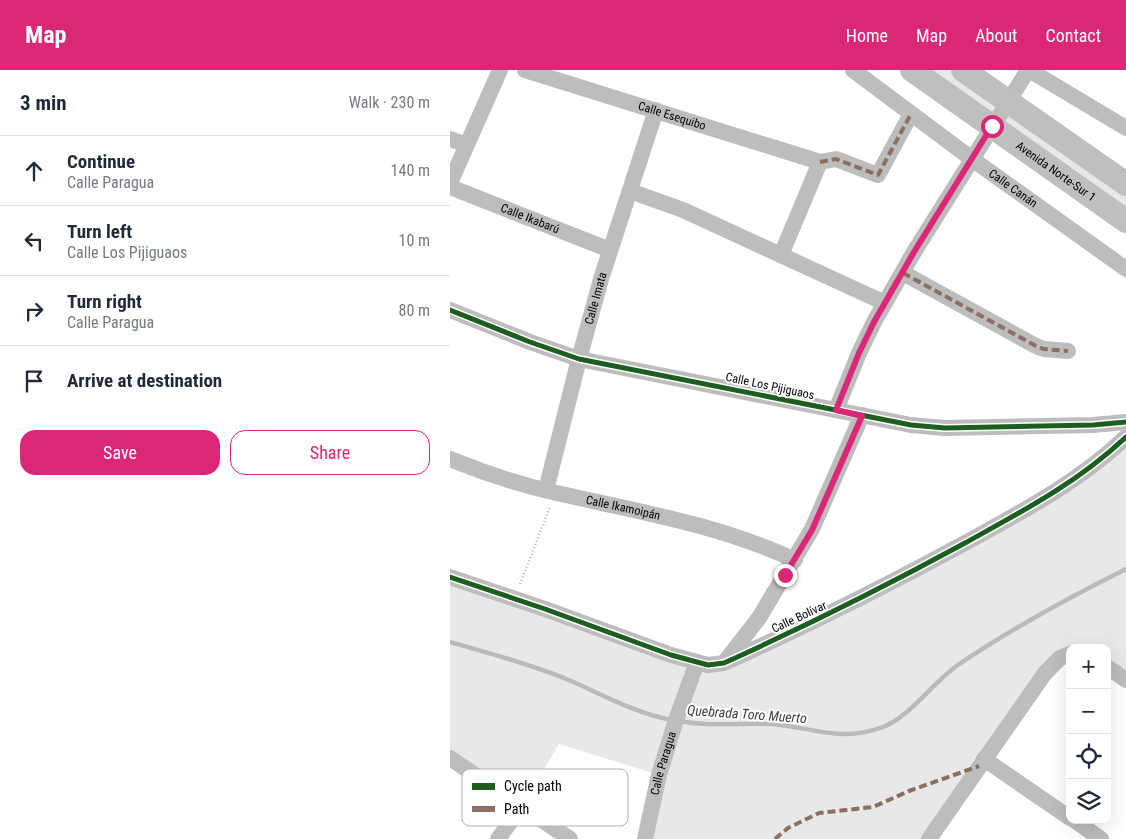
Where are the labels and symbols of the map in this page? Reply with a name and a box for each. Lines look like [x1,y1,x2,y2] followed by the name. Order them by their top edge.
[636,99,708,133] street label: Calle Esequibo
[981,115,1004,138] route start
[1013,139,1098,204] street label: Avenida Norte-Sur 1
[986,166,1040,210] street label: Calle Canán
[499,201,562,236] street label: Calle Ikabarú
[582,270,610,326] street label: Calle Imata
[724,370,816,402] street label: Calle Los Pijiguaos
[585,493,662,523] street label: Calle Ikamoipán
[774,564,797,587] route end
[769,598,829,636] street label: Calle Bolívar
[687,702,808,726] water label: Quebrada Toro Muerto
[648,729,679,796] street label: Calle Paragua
[462,769,628,826] legend
[504,778,562,794] text: Cycle path
[504,801,529,817] text: Path

